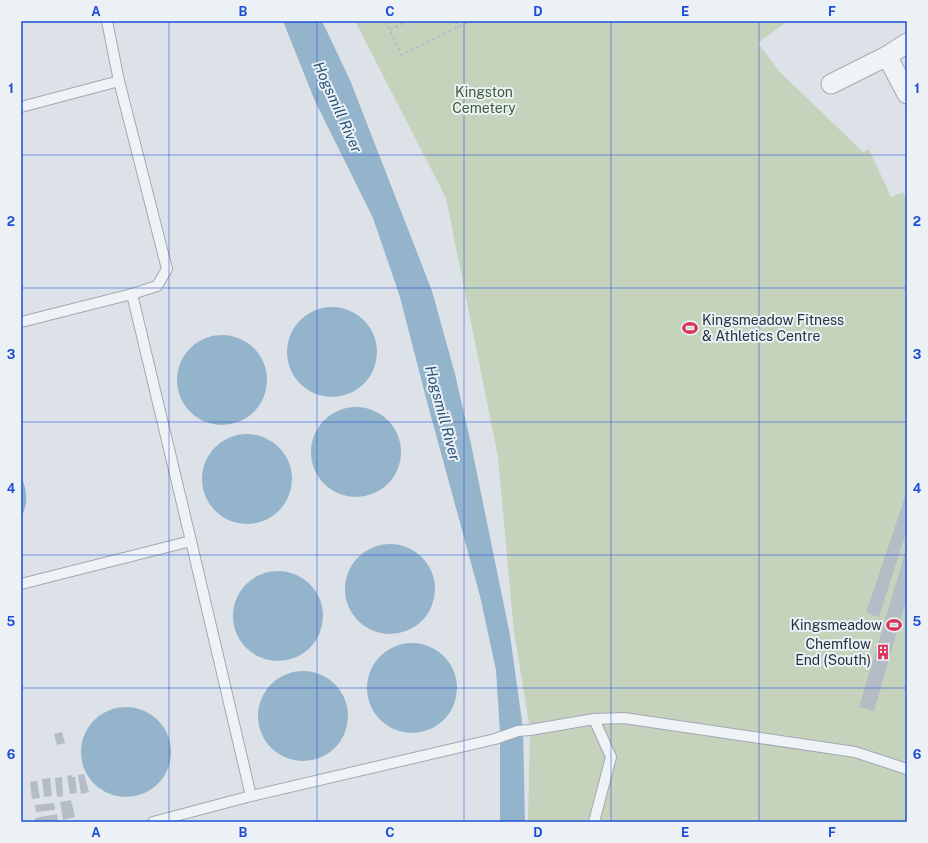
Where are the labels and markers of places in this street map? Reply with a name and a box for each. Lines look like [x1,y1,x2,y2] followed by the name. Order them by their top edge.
[702,312,844,344] place label: Kingsmeadow Fitness & Athletics Centre
[681,319,699,337] sports icon: Kingsmeadow Fitness & Athletics Centre
[885,616,903,634] sports icon: Kingsmeadow
[790,617,882,633] place label: Kingsmeadow
[795,636,871,668] place label: Chemflow End (South)
[874,643,892,661] building icon: Chemflow End (South)

